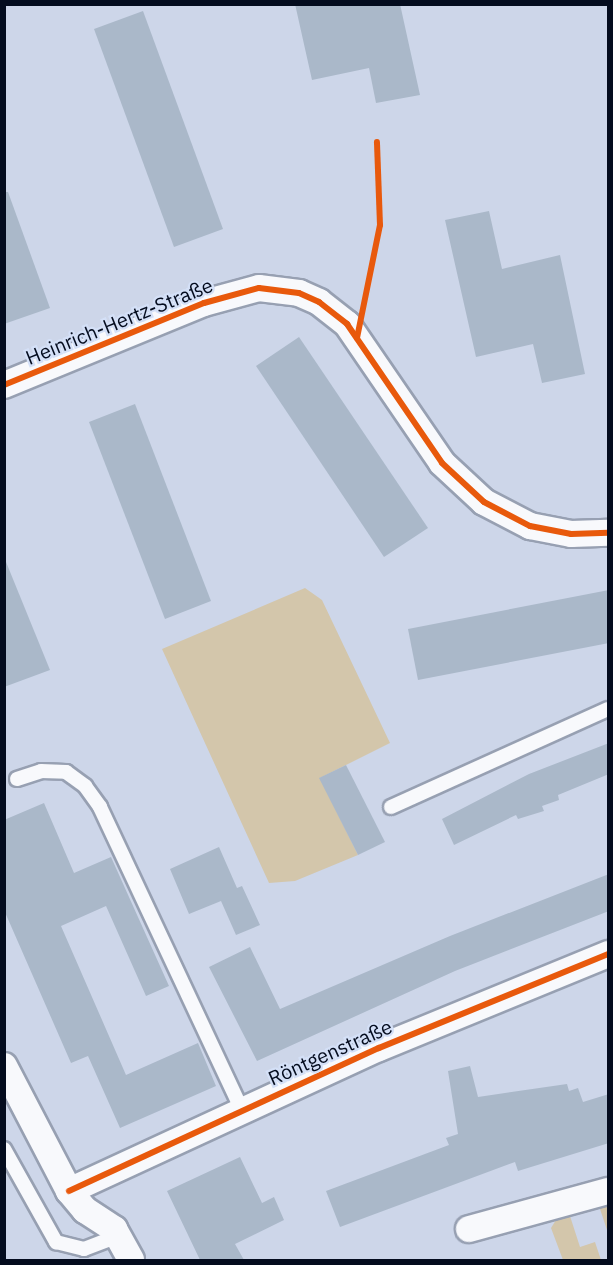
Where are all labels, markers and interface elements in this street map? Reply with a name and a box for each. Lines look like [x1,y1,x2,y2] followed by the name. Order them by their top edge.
[22,272,216,370] street label: Heinrich-Hertz-Straße
[264,1014,396,1090] street label: Röntgenstraße

